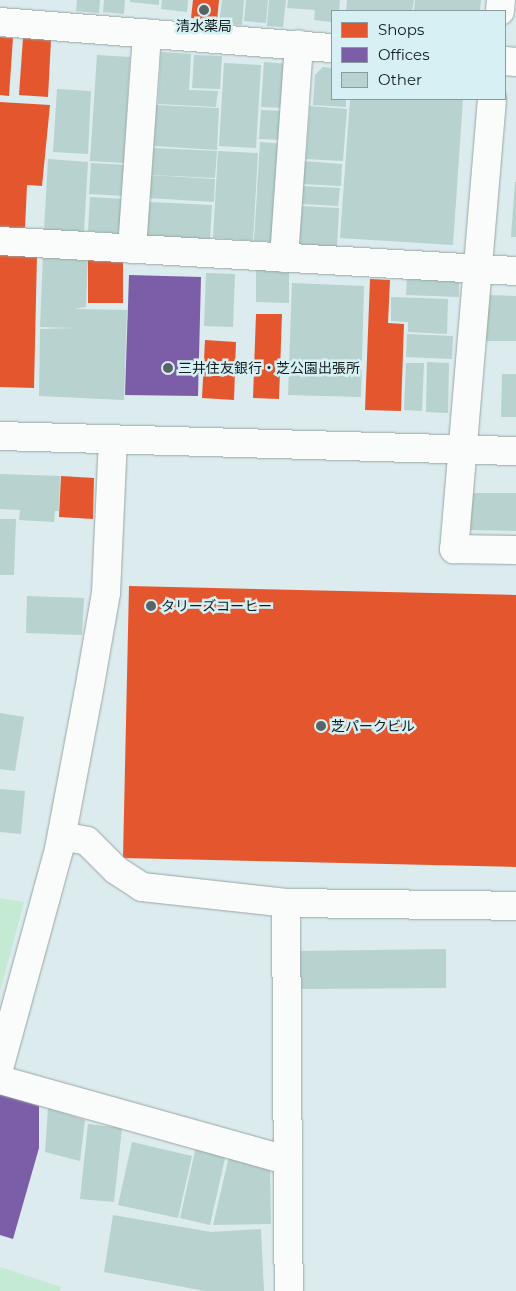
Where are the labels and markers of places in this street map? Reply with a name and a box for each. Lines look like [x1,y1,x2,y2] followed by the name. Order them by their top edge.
[198,4,210,16] marker: 清水薬局
[176,18,232,34] place label: 清水薬局
[178,360,360,376] place label: 三井住友銀行・芝公園出張所
[162,362,174,374] marker: 三井住友銀行・芝公園出張所
[161,598,273,614] place label: タリーズコーヒー
[145,600,157,612] marker: タリーズコーヒー
[331,718,415,734] place label: 芝パークビル
[315,720,327,732] marker: 芝パークビル

